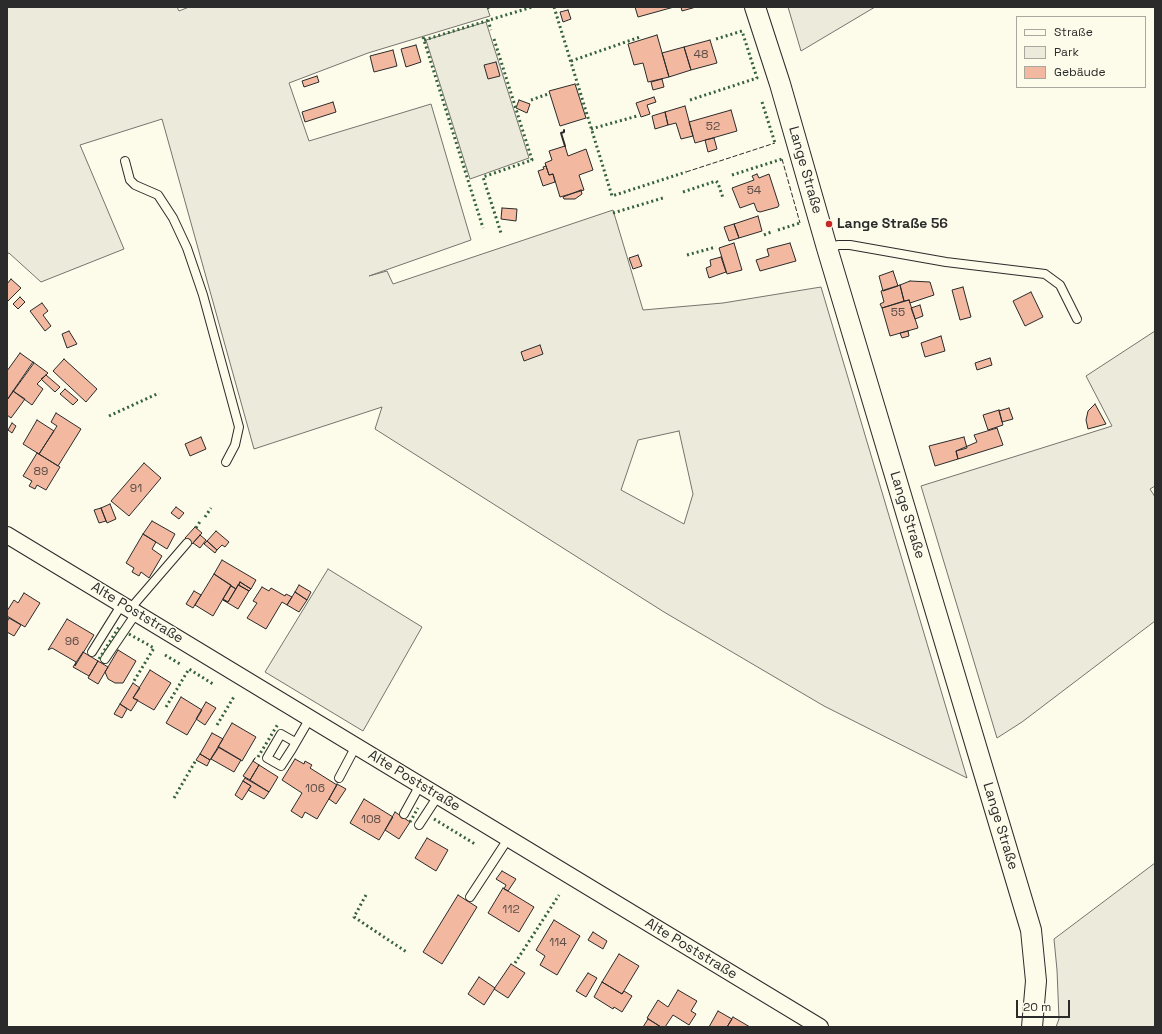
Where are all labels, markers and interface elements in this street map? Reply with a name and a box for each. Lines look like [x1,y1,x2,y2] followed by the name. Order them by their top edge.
[1016,16,1146,88] legend
[1054,24,1093,40] text: Straße
[1054,44,1079,60] text: Park
[694,48,708,62] house number: 48
[1054,64,1106,80] text: Gebäude
[706,120,720,134] house number: 52
[784,124,826,216] street label: Lange Straße
[747,184,761,198] house number: 54
[837,216,948,232] place label: Lange Straße 56
[824,219,834,229] marker: Lange Straße 56
[891,306,905,320] house number: 55
[34,465,48,479] house number: 89
[886,469,928,561] street label: Lange Straße
[130,482,142,496] house number: 91
[88,579,186,647] street label: Alte Poststraße
[65,635,79,649] house number: 96
[365,747,463,815] street label: Alte Poststraße
[979,780,1021,872] street label: Lange Straße
[305,782,325,796] house number: 106
[361,813,381,827] house number: 108
[502,903,520,917] house number: 112
[642,915,740,983] street label: Alte Poststraße
[549,936,567,950] house number: 114
[1018,992,1072,1018] scale bar
[1023,999,1051,1015] text: 20 m

